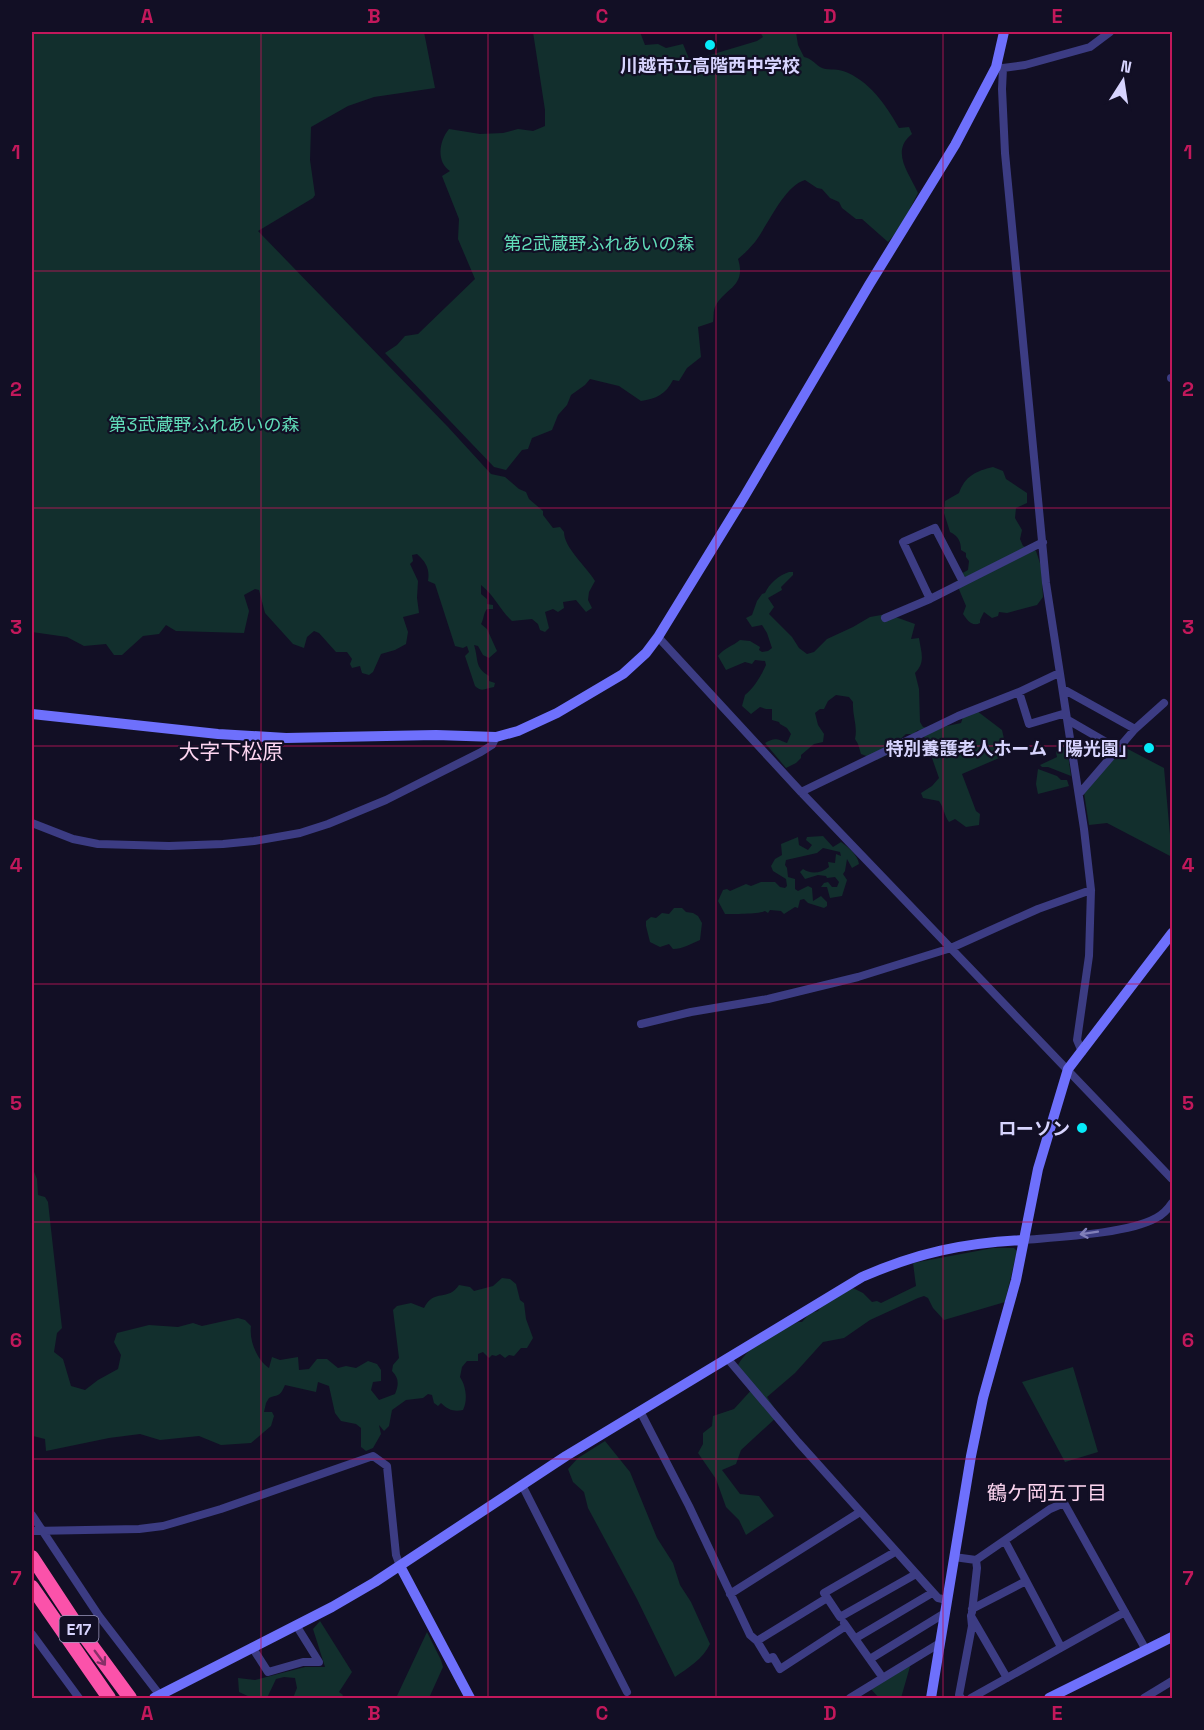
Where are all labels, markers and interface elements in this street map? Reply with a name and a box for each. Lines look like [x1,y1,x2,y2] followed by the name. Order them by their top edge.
[141,3,154,29] text: A
[367,3,381,29] text: B
[596,3,609,29] text: C
[823,3,837,29] text: D
[1051,3,1063,29] text: E
[703,38,717,52] marker: 川越市立高階西中学校
[1093,51,1153,111] north arrow
[620,54,800,77] place label: 川越市立高階西中学校
[1119,55,1133,78] text: N
[11,139,21,165] text: 1
[1183,139,1193,165] text: 1
[504,232,694,255] park label: 第2武蔵野ふれあいの森
[10,376,22,402] text: 2
[1182,376,1194,402] text: 2
[109,413,299,436] park label: 第3武蔵野ふれあいの森
[10,614,22,640] text: 3
[1182,614,1194,640] text: 3
[886,737,1137,760] place label: 特別養護老人ホーム「陽光園」
[179,738,284,765] district label: 大字下松原
[1142,741,1156,755] marker: 特別養護老人ホーム「陽光園」
[10,852,23,878] text: 4
[1182,852,1195,878] text: 4
[10,1090,22,1116] text: 5
[1182,1090,1194,1116] text: 5
[998,1117,1070,1140] place label: ローソン
[1075,1121,1089,1135] marker: ローソン
[1080,1228,1100,1239] one-way arrow
[10,1327,22,1353] text: 6
[1182,1327,1194,1353] text: 6
[987,1480,1107,1506] district label: 鶴ケ岡五丁目
[10,1565,22,1591] text: 7
[1182,1565,1194,1591] text: 7
[60,1616,98,1642] road number: E17
[94,1649,106,1665] one-way arrow
[141,1700,154,1726] text: A
[367,1700,381,1726] text: B
[596,1700,609,1726] text: C
[823,1700,837,1726] text: D
[1051,1700,1063,1726] text: E

